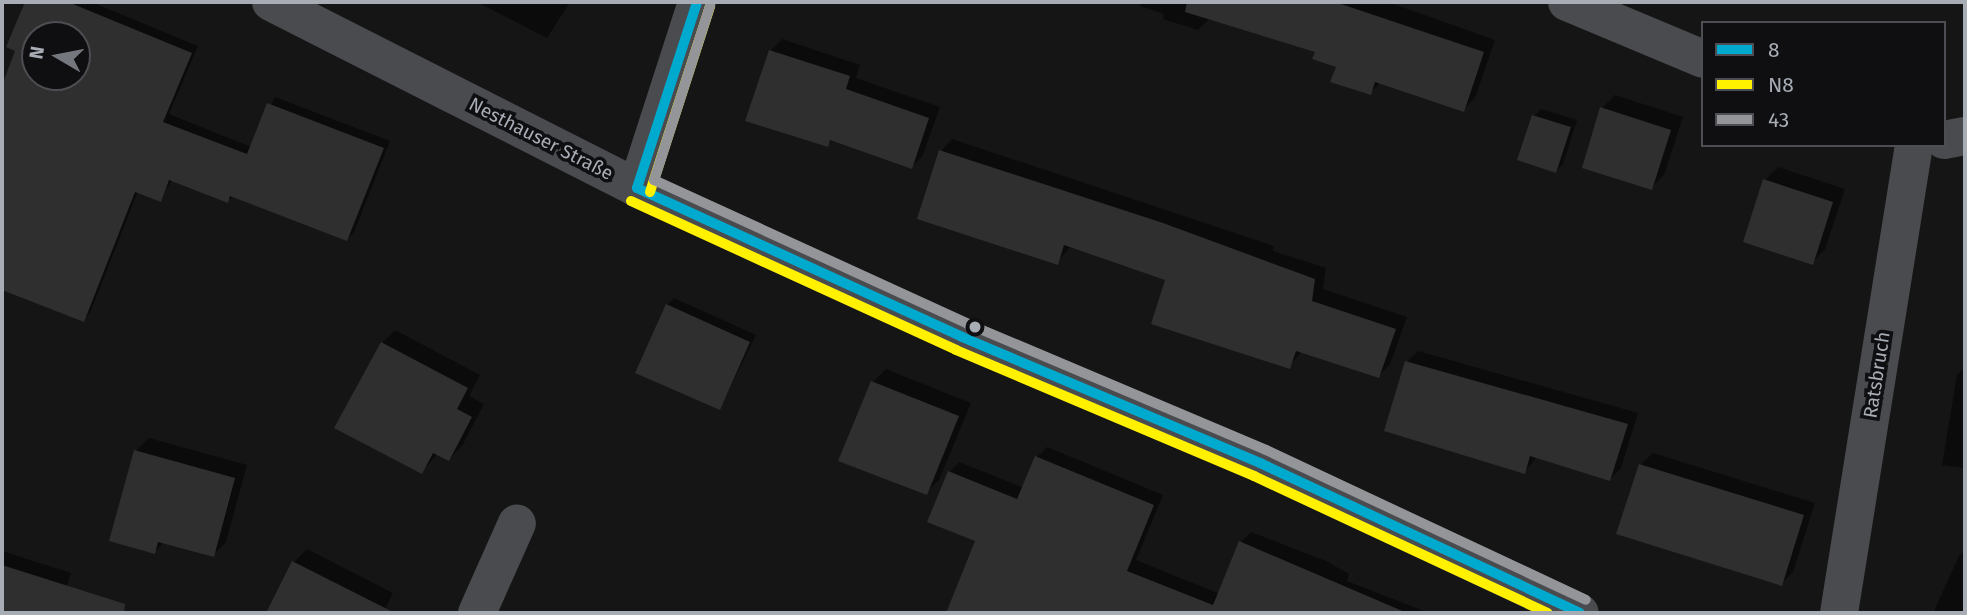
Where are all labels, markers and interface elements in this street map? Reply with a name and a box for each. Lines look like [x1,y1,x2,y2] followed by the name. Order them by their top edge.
[21,21,91,91] north arrow
[1701,21,1946,147] legend
[1768,37,1780,63] text: 8
[24,44,49,61] text: N
[1768,72,1794,98] text: N8
[465,93,617,185] street label: Nesthauser Straße
[1768,107,1789,133] text: 43
[968,320,982,334] unlabelled marker
[1859,330,1895,420] street label: Ratsbruch

